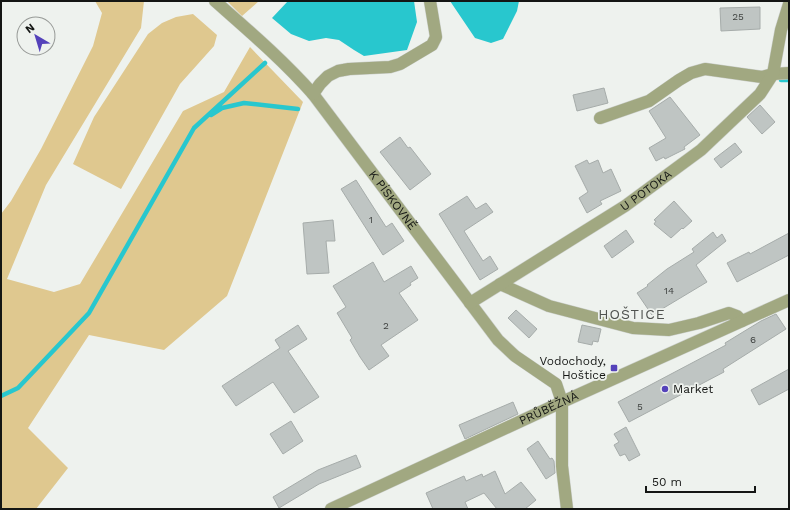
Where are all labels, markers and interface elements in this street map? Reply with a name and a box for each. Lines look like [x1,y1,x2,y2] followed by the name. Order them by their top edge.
[732,11,744,22] house number: 25
[16,16,56,56] north arrow
[23,21,37,36] text: N
[618,167,675,214] street label: U POTOKA
[366,168,420,233] street label: K PÍSKOVNĚ
[369,214,373,225] house number: 1
[664,285,674,296] house number: 14
[598,306,666,322] district label: HOŠTICE
[383,320,389,331] house number: 2
[750,334,756,345] house number: 6
[539,354,606,382] place label: Vodochody, Hoštice
[609,363,619,373] marker: Vodochody, Hoštice
[673,382,713,396] place label: Market
[660,384,670,394] marker: Market
[517,389,581,428] street label: PRŮBĚŽNÁ
[637,401,643,412] house number: 5
[646,468,755,494] scale bar
[652,475,682,489] text: 50 m

